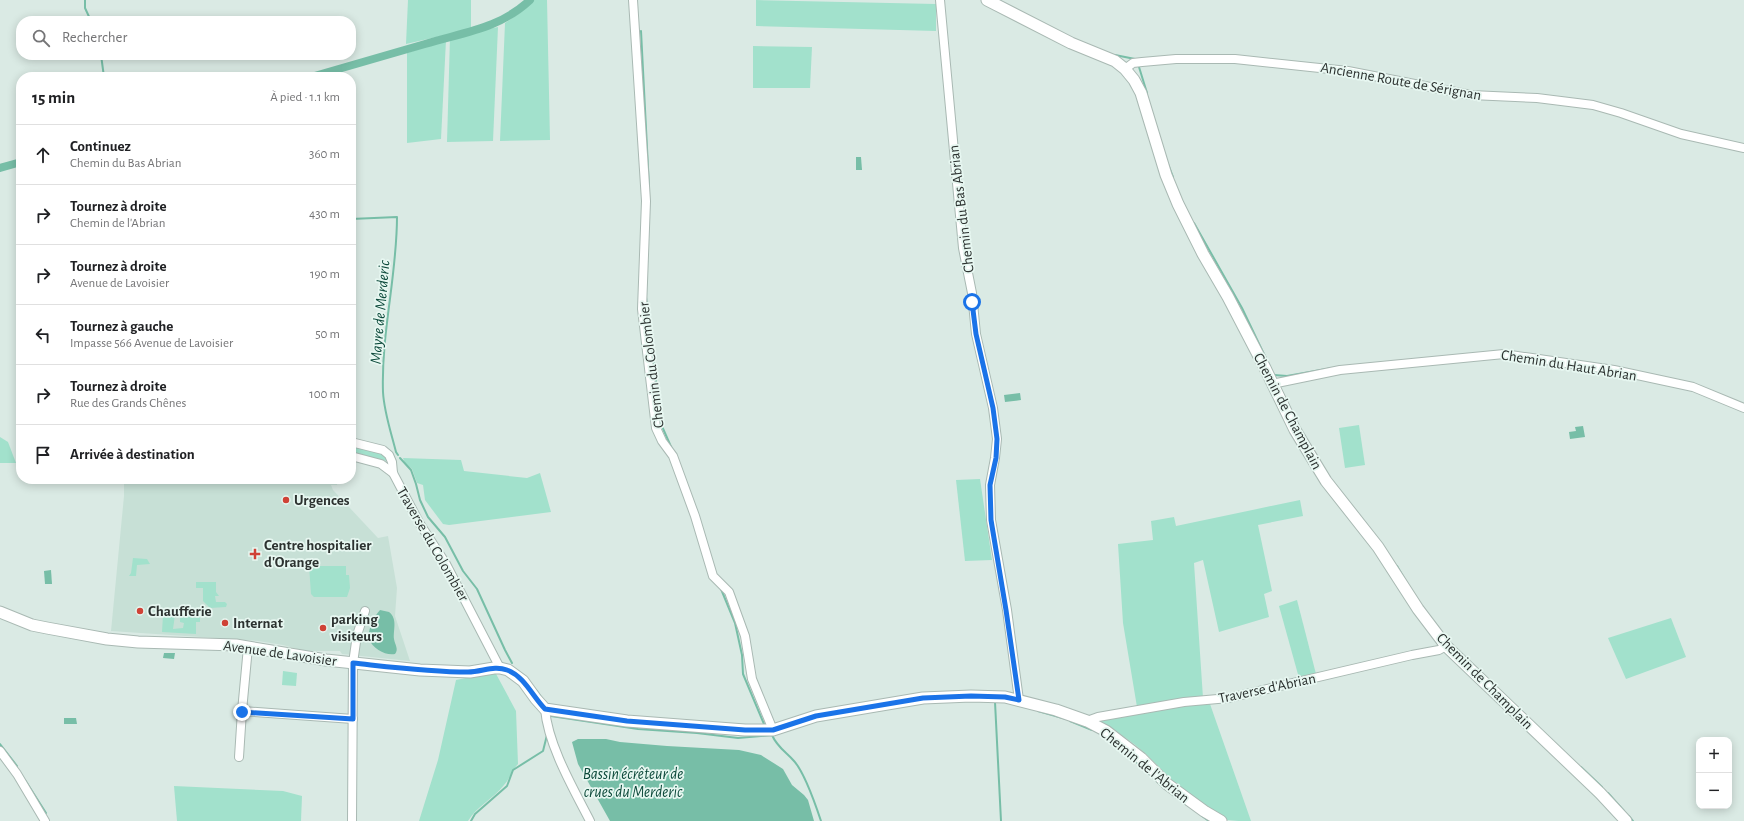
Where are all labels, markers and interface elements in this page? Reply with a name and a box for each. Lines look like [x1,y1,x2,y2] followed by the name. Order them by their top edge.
[16,16,356,60] search box
[30,27,52,49] icon: search
[62,30,127,45] text: Rechercher
[1319,60,1482,103] street label: Ancienne Route de Sérignan
[32,89,75,106] text: 15 min
[270,91,340,104] text: À pied · 1.1 km
[70,139,131,154] text: Continuez
[32,144,54,166] icon: ahead
[946,144,977,274] street label: Chemin du Bas Abrian
[309,148,340,161] text: 360 m
[70,157,181,170] text: Chemin du Bas Abrian
[70,199,167,214] text: Tournez à droite
[32,204,54,226] icon: right
[309,208,340,221] text: 430 m
[70,217,165,230] text: Chemin de l'Abrian
[70,259,167,274] text: Tournez à droite
[367,259,393,365] water label: Mayre de Merderic
[32,264,54,286] icon: right
[310,268,340,281] text: 190 m
[70,277,169,290] text: Avenue de Lavoisier
[963,293,981,311] route start
[636,301,667,429] street label: Chemin du Colombier
[70,319,173,334] text: Tournez à gauche
[32,324,54,346] icon: left
[315,328,340,341] text: 50 m
[70,337,233,350] text: Impasse 566 Avenue de Lavoisier
[1500,347,1638,384] street label: Chemin du Haut Abrian
[1251,351,1325,472] street label: Chemin de Champlain
[70,379,167,394] text: Tournez à droite
[32,384,54,406] icon: right
[309,388,340,401] text: 100 m
[70,397,186,410] text: Rue des Grands Chênes
[32,444,54,466] icon: arrive
[70,447,195,462] text: Arrivée à destination
[394,484,471,604] street label: Traverse du Colombier
[294,493,350,508] place label: Urgences
[281,495,291,505] marker: Urgences
[264,538,372,570] place label: Centre hospitalier d'Orange
[249,548,261,560] marker: Centre hospitalier d'Orange
[148,604,212,619] place label: Chaufferie
[135,606,145,616] marker: Chaufferie
[331,612,382,644] place label: parking visiteurs
[233,616,283,631] place label: Internat
[220,618,230,628] marker: Internat
[318,623,328,633] marker: parking visiteurs
[1434,630,1536,732] street label: Chemin de Champlain
[222,638,338,669] street label: Avenue de Lavoisier
[1217,671,1317,706] street label: Traverse d'Abrian
[233,703,251,721] route end
[1097,725,1192,806] street label: Chemin de l'Abrian
[1696,737,1732,809] map controls
[1696,737,1732,773] button: +
[583,766,683,800] water label: Bassin écrêteur de crues du Merderic
[1696,773,1732,809] button: −

